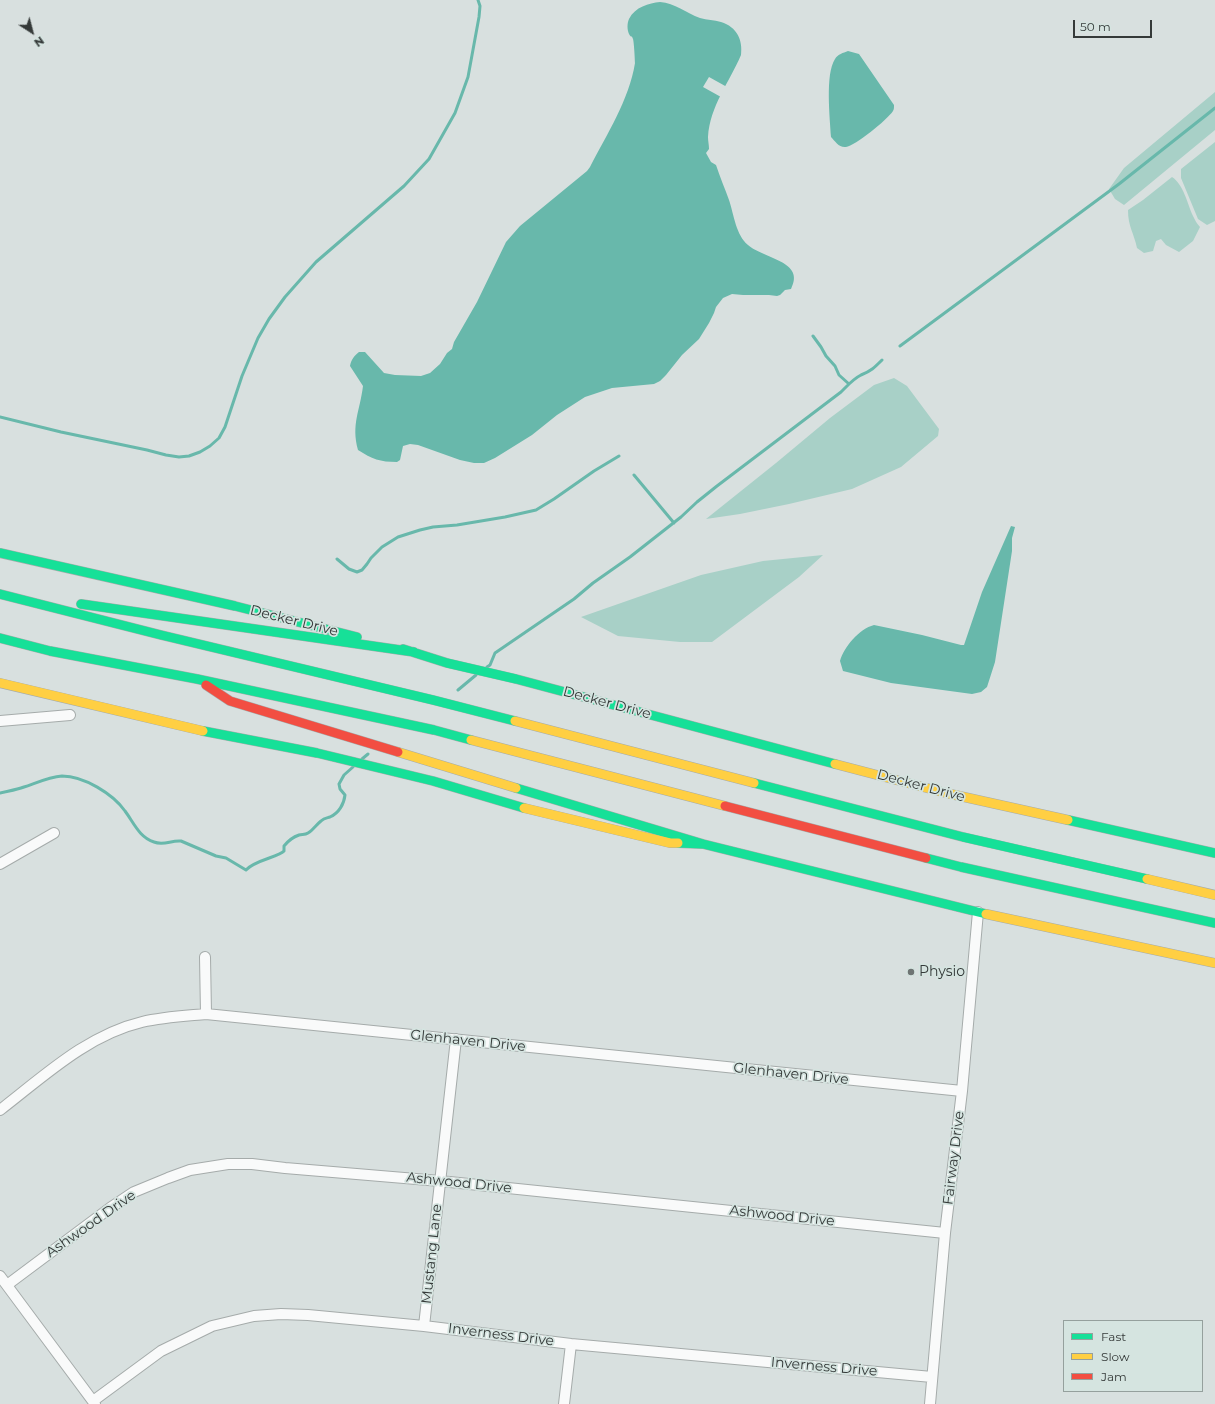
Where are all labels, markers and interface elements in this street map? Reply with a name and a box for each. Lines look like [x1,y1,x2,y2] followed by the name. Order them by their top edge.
[12,12,52,52] north arrow
[1075,12,1154,38] scale bar
[1080,19,1111,34] text: 50 m
[31,33,47,50] text: N
[248,602,340,640] street label: Decker Drive
[561,683,653,723] street label: Decker Drive
[875,766,967,806] street label: Decker Drive
[919,964,965,980] place label: Physio
[906,967,916,977] marker: Physio
[410,1027,526,1055] street label: Glenhaven Drive
[733,1060,849,1088] street label: Glenhaven Drive
[940,1110,968,1206] street label: Fairway Drive
[406,1169,512,1197] street label: Ashwood Drive
[43,1187,139,1261] street label: Ashwood Drive
[729,1202,835,1230] street label: Ashwood Drive
[418,1203,446,1305] street label: Mustang Lane
[447,1320,555,1350] street label: Inverness Drive
[1063,1320,1203,1392] legend
[1101,1329,1126,1344] text: Fast
[1101,1349,1130,1364] text: Slow
[770,1354,878,1380] street label: Inverness Drive
[1101,1369,1127,1384] text: Jam

